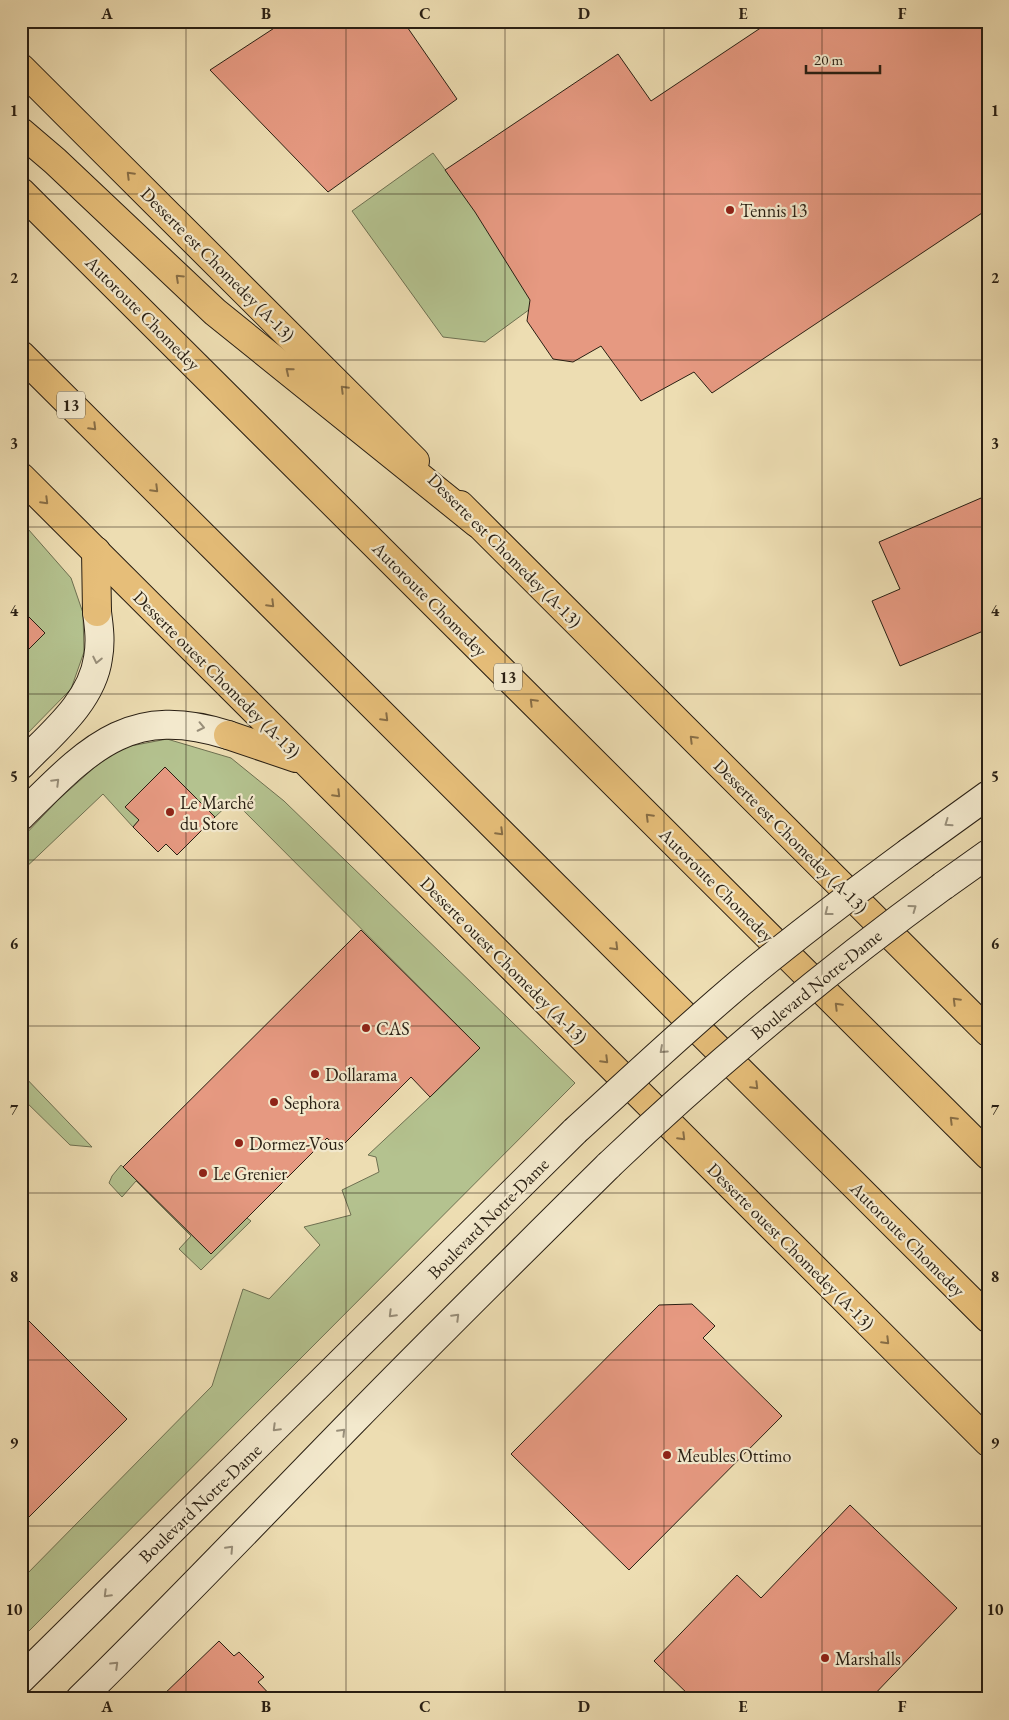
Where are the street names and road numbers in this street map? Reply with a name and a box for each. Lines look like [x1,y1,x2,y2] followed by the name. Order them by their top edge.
[136,182,300,346] street label: Desserte est Chomedey (A-13)
[80,250,205,375] street label: Autoroute Chomedey
[57,392,85,418] road number: 13
[423,468,587,632] street label: Desserte est Chomedey (A-13)
[367,536,492,661] street label: Autoroute Chomedey
[128,585,306,763] street label: Desserte ouest Chomedey (A-13)
[494,664,522,690] road number: 13
[709,754,873,918] street label: Desserte est Chomedey (A-13)
[654,822,779,947] street label: Autoroute Chomedey
[415,871,593,1049] street label: Desserte ouest Chomedey (A-13)
[746,924,886,1044] street label: Boulevard Notre-Dame
[422,1152,554,1284] street label: Boulevard Notre-Dame
[702,1157,880,1335] street label: Desserte ouest Chomedey (A-13)
[845,1176,970,1301] street label: Autoroute Chomedey
[134,1438,266,1568] street label: Boulevard Notre-Dame

